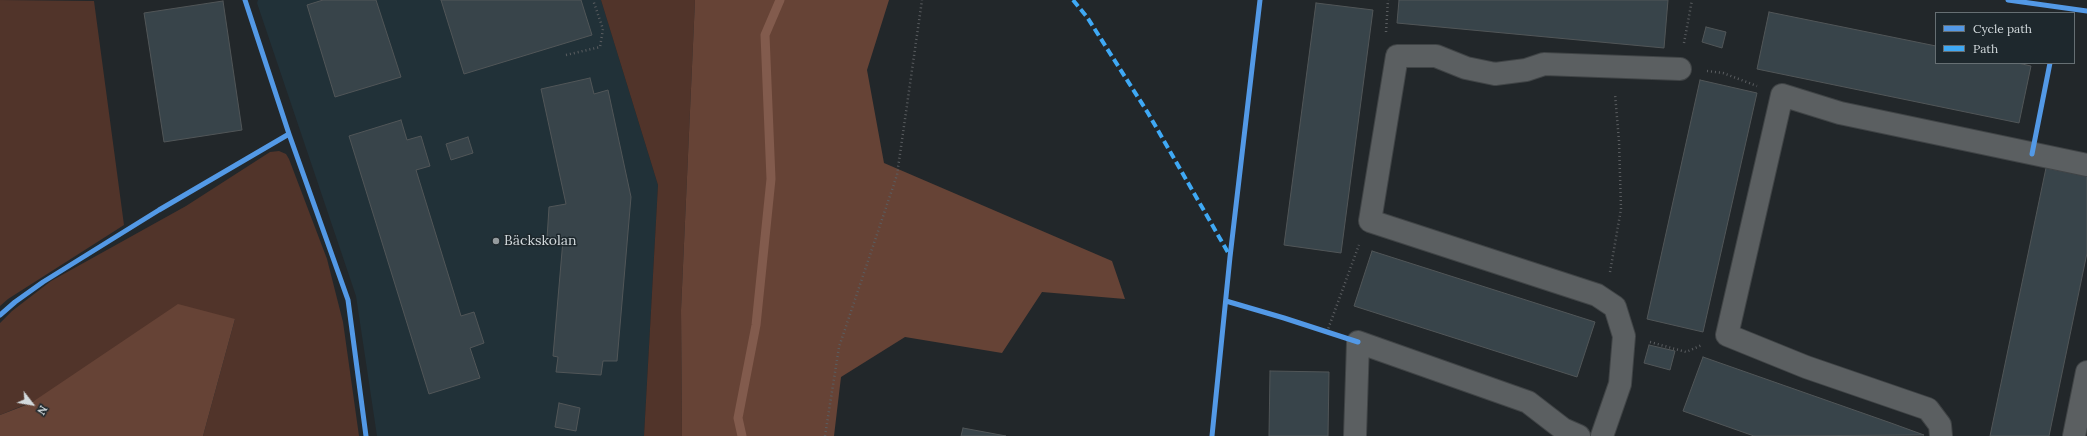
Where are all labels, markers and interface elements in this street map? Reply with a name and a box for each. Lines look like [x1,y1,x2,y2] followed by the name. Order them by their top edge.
[1935,12,2075,64] legend
[1973,21,2032,36] text: Cycle path
[1973,41,1998,56] text: Path
[504,233,577,249] place label: Bäckskolan
[491,236,501,246] marker: Bäckskolan
[12,384,52,424] north arrow
[34,403,50,417] text: N

